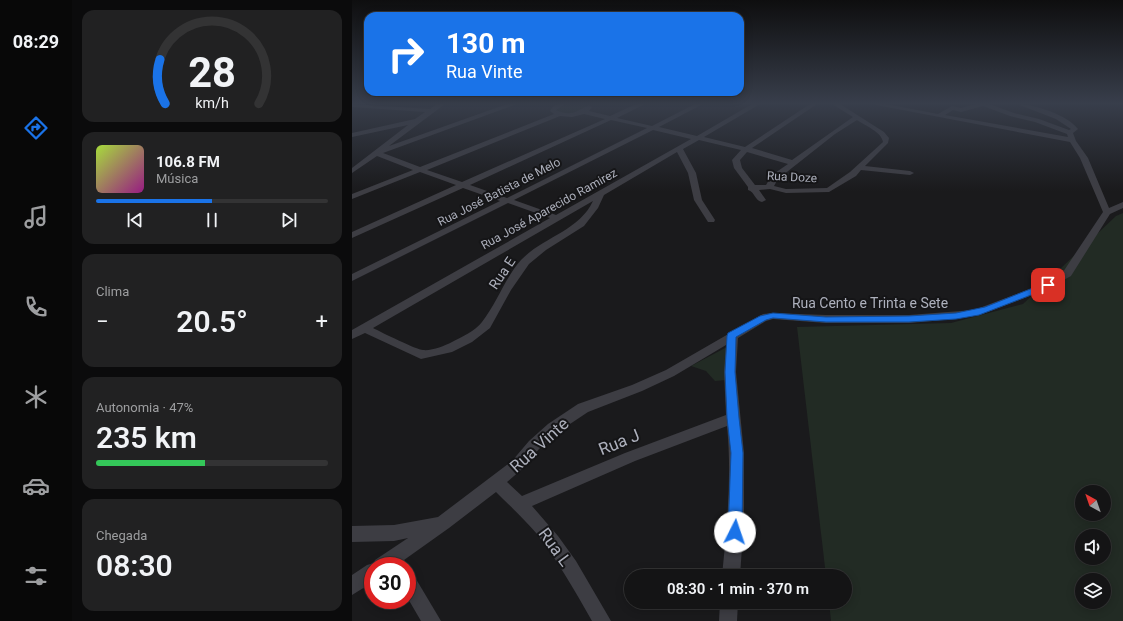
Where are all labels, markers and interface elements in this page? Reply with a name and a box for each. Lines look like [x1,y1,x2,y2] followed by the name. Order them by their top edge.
[446,27,525,60] text: 130 m
[380,28,432,80] icon: right
[13,31,59,52] text: 08:29
[188,48,236,97] text: 28
[446,61,522,82] text: Rua Vinte
[195,95,229,111] text: km/h
[22,114,50,142] icon: directions
[156,153,220,171] text: 106.8 FM
[435,155,563,229] street label: Rua José Batista de Melo
[479,166,619,252] street label: Rua José Aparecido Ramirez
[766,169,818,185] street label: Rua Doze
[156,171,198,186] text: Música
[22,203,50,231] icon: music
[124,209,146,231] icon: previous
[201,209,223,231] icon: pause
[278,209,300,231] icon: next
[485,254,519,292] street label: Rua E
[1031,268,1065,302] pin
[1037,274,1059,296] icon: arrive
[96,284,129,299] text: Clima
[22,293,50,321] icon: phone
[792,295,948,311] street label: Rua Cento e Trinta e Sete
[176,304,248,339] text: 20.5°
[96,309,109,334] text: −
[316,309,328,334] text: +
[22,383,50,411] icon: climate
[96,400,193,415] text: Autonomia · 47%
[505,413,573,477] street label: Rua Vinte
[96,420,197,455] text: 235 km
[595,425,643,459] street label: Rua J
[22,472,50,500] icon: car
[1075,485,1111,521] north arrow
[1075,485,1111,609] map controls
[714,511,756,553] position arrow
[534,524,576,570] street label: Rua L
[96,528,147,543] text: Chegada
[1075,529,1111,565] button: sound
[96,548,173,583] text: 08:30
[364,557,416,609] speed limit sign: 30
[22,562,50,590] icon: filters
[1075,573,1111,609] button: layers
[667,580,809,598] text: 08:30 · 1 min · 370 m

